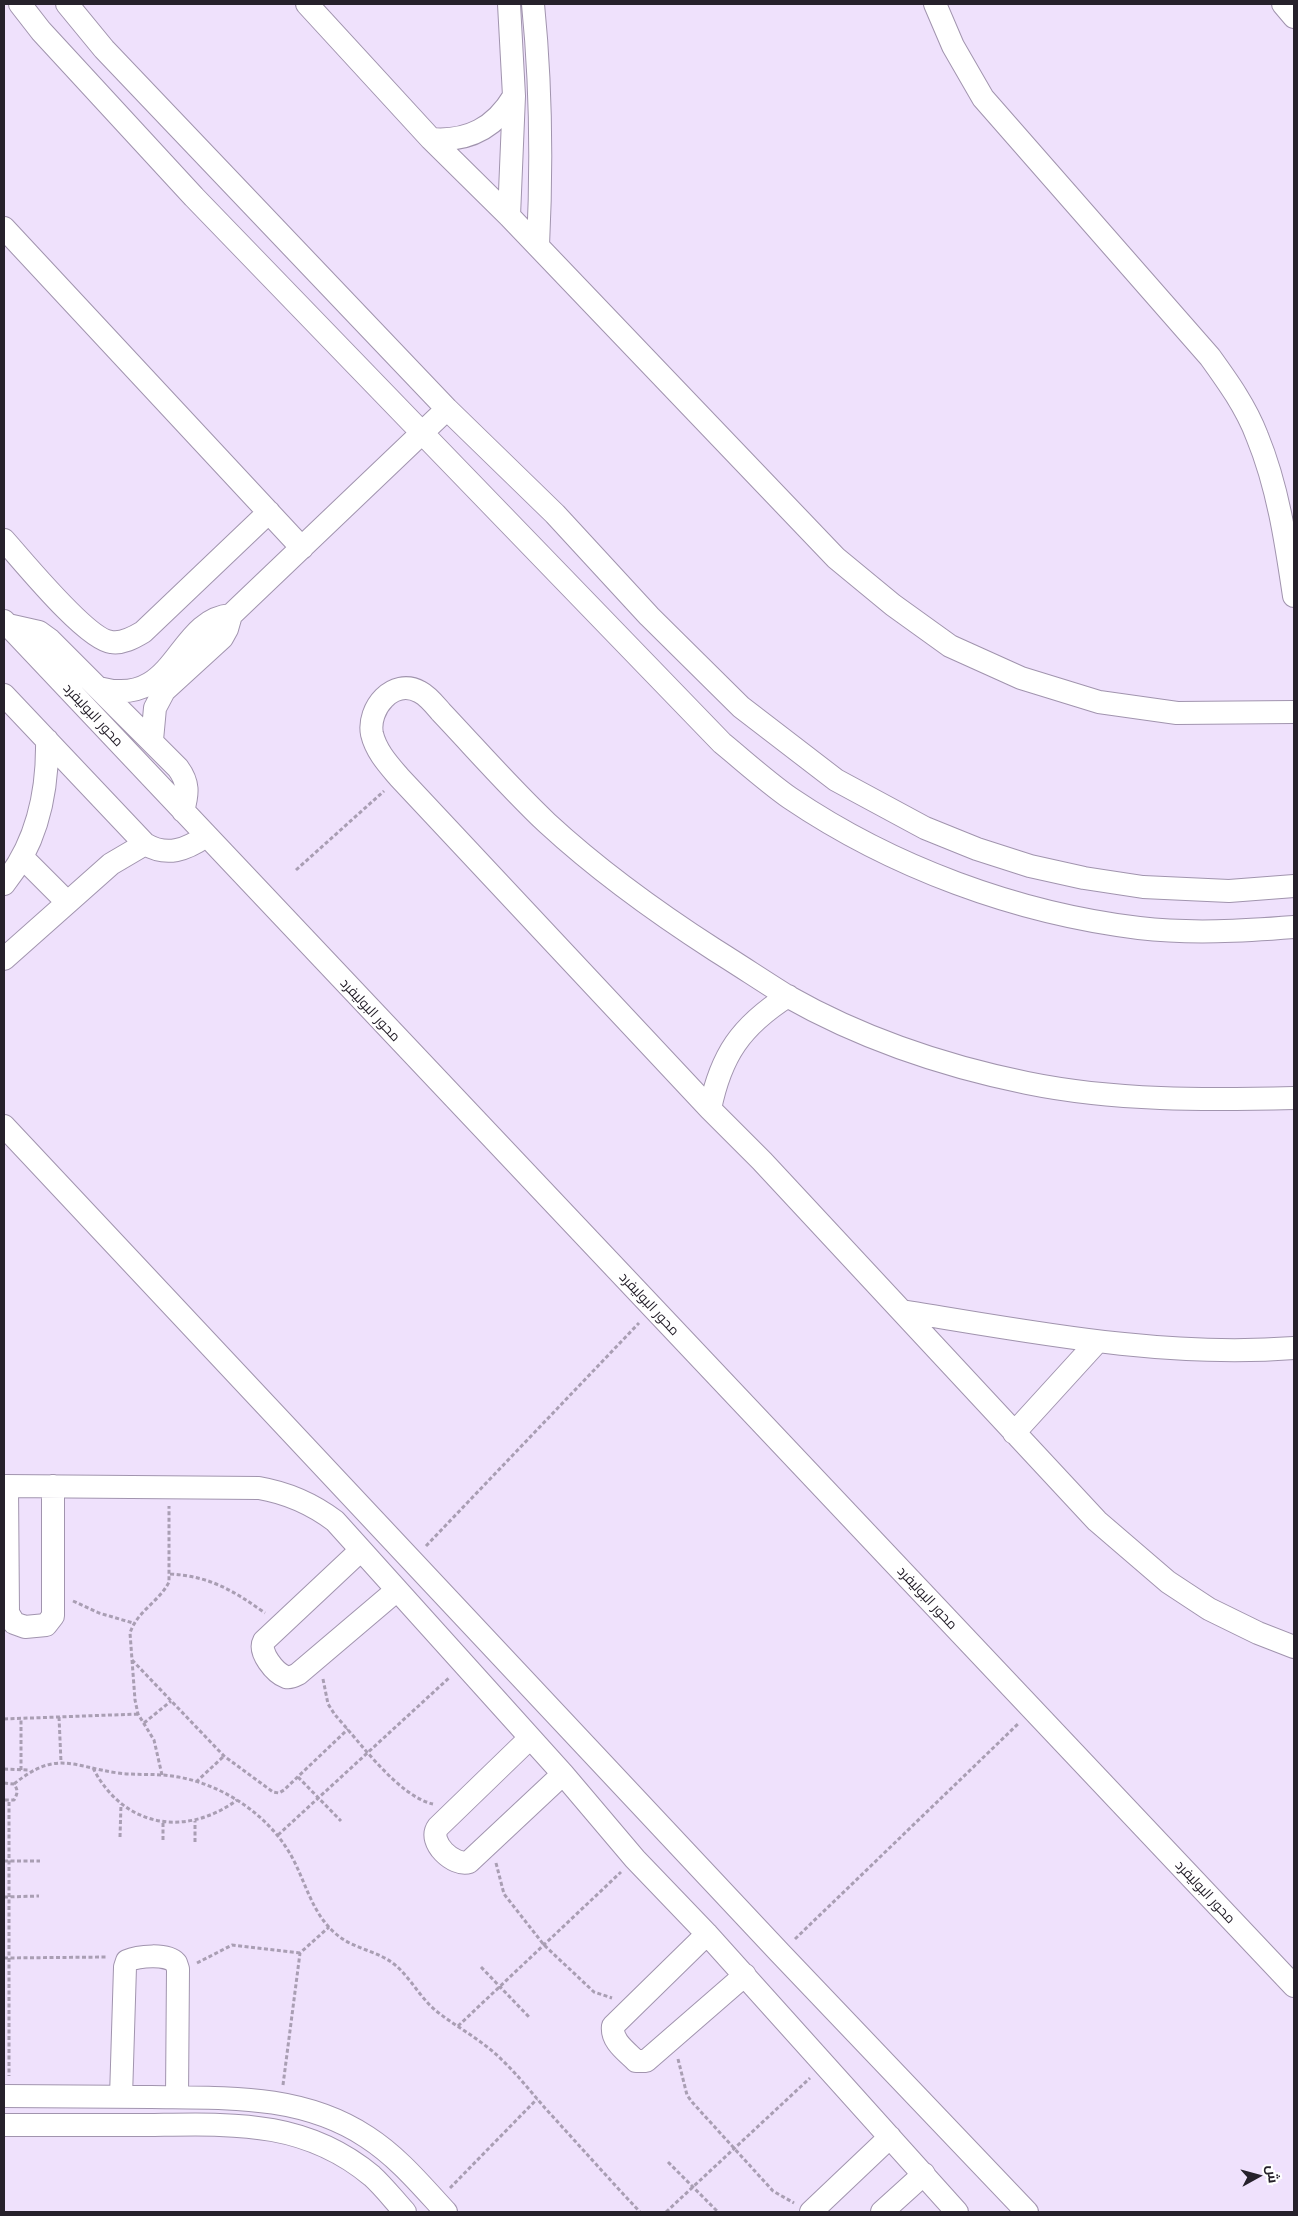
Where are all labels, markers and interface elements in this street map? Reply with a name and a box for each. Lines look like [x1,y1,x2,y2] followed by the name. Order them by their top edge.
[59,680,127,750] street label: محور البوليفرد
[336,975,404,1045] street label: محور البوليفرد
[615,1269,683,1339] street label: محور البوليفرد
[893,1563,961,1633] street label: محور البوليفرد
[1171,1857,1239,1927] street label: محور البوليفرد
[1233,2151,1283,2201] north arrow
[1264,2164,1282,2184] text: ش

